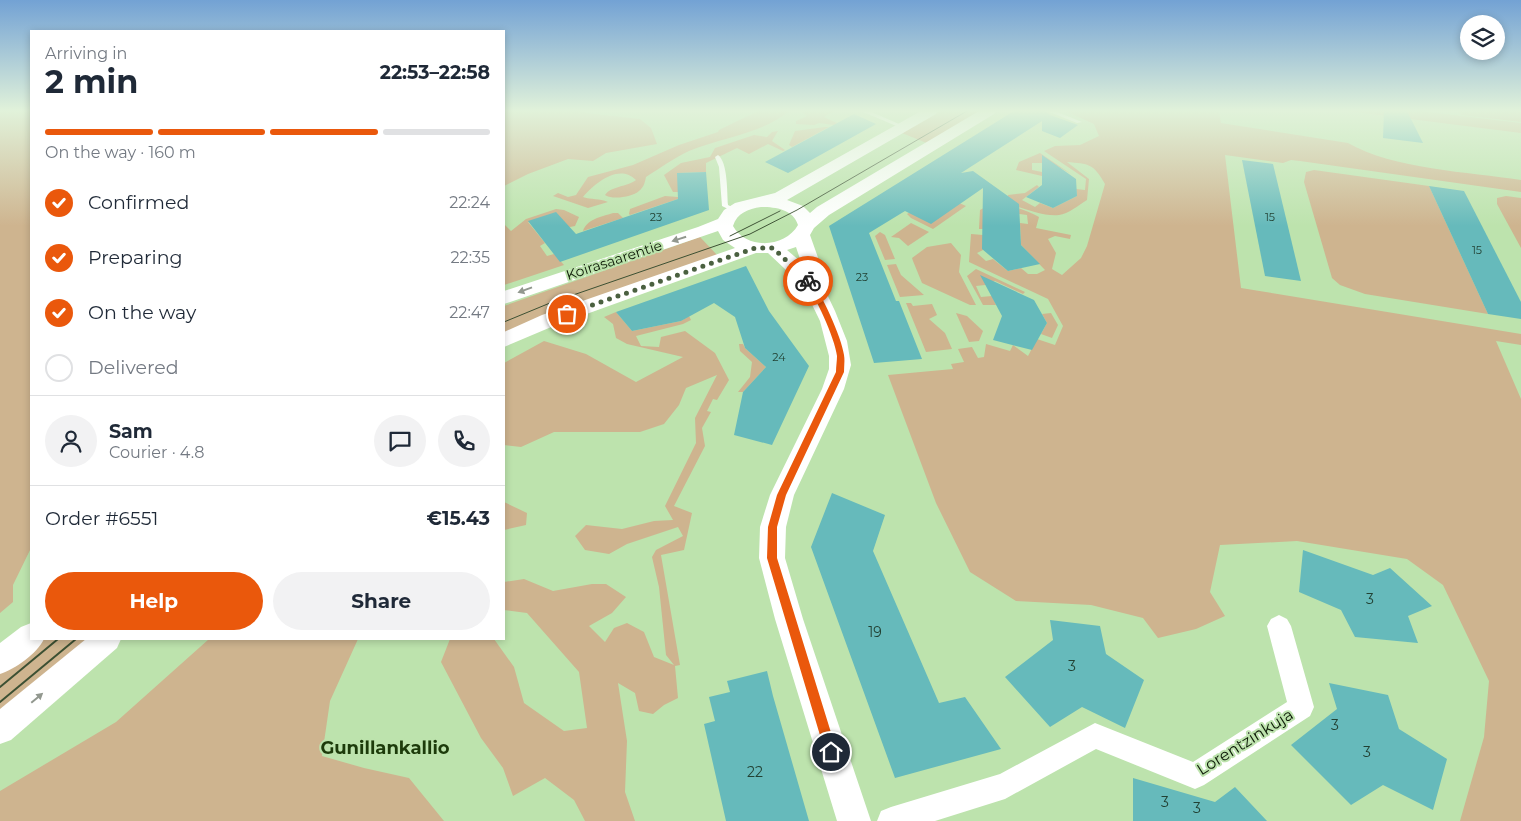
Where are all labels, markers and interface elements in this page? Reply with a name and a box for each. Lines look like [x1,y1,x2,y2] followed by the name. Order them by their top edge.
[1460,15,1505,60] map controls
[1460,15,1505,60] button: layers
[45,44,127,63] text: Arriving in
[380,61,490,84] text: 22:53–22:58
[45,62,138,101] text: 2 min
[45,143,196,162] text: On the way · 160 m
[45,189,73,217] icon: check
[88,191,189,214] text: Confirmed
[449,193,490,212] text: 22:24
[650,210,662,224] house number: 23
[1265,210,1275,224] house number: 15
[671,235,686,243] one-way arrow
[564,236,664,284] street label: Koirasaarentie
[1472,243,1482,257] house number: 15
[45,244,73,272] icon: check
[88,246,183,269] text: Preparing
[451,248,490,267] text: 22:35
[783,256,833,306] courier
[794,267,822,295] icon: bike
[856,270,868,284] house number: 23
[517,287,532,294] one-way arrow
[546,293,588,335] pin
[45,299,73,327] icon: check
[553,300,581,328] icon: bag
[88,301,196,324] text: On the way
[449,303,490,322] text: 22:47
[772,350,786,364] house number: 24
[88,356,179,379] text: Delivered
[45,415,97,467] button: person
[374,415,426,467] button: chat
[438,415,490,467] button: phone
[109,420,153,443] text: Sam
[109,443,205,462] text: Courier · 4.8
[45,507,158,530] text: Order #6551
[426,507,490,530] text: €15.43
[45,572,263,630] button: Help
[273,572,490,630] button: Share
[1366,590,1374,608] house number: 3
[868,623,882,641] house number: 19
[1068,657,1076,675] house number: 3
[31,692,43,704] one-way arrow
[1193,705,1297,779] street label: Lorentzinkuja
[1331,716,1339,734] house number: 3
[810,731,852,773] pin
[320,737,450,759] district label: Gunillankallio
[817,738,845,766] icon: home
[1363,743,1371,761] house number: 3
[747,763,763,781] house number: 22
[1161,793,1169,811] house number: 3
[1193,799,1201,817] house number: 3

